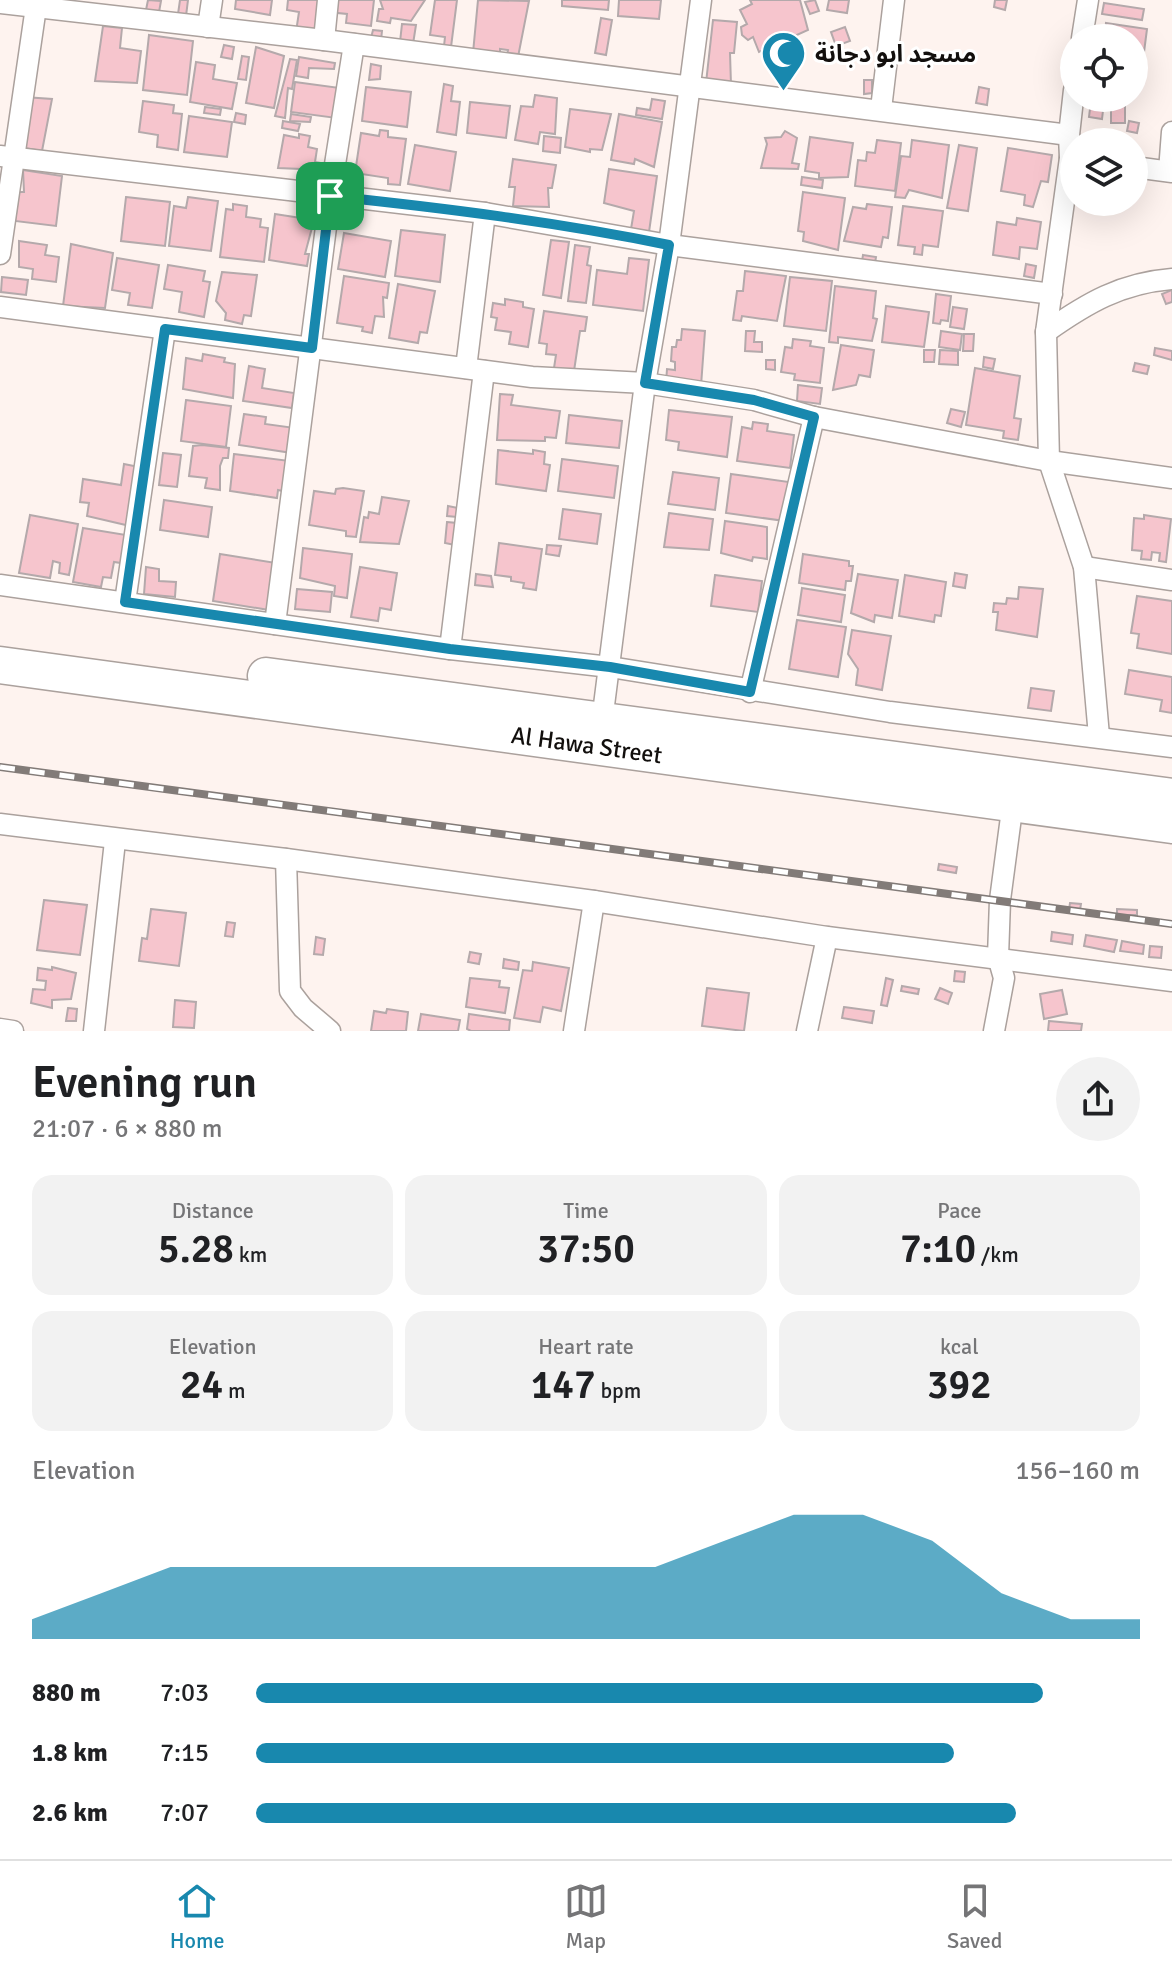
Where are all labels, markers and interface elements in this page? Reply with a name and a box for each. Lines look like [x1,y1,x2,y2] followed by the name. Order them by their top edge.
[1060,24,1148,216] map controls
[1060,24,1148,112] button: locate
[760,30,808,93] mosque icon: مسجد ابو دجانة
[815,39,976,69] place label: مسجد ابو دجانة
[1060,128,1148,216] button: layers
[296,162,364,230] pin
[308,174,352,218] icon: arrive
[509,720,664,770] street label: Al Hawa Street
[32,1056,257,1110] text: Evening run
[1056,1057,1140,1141] button: share
[32,1113,223,1145] text: 21:07 · 6 × 880 m
[172,1197,254,1224] text: Distance
[563,1197,609,1224] text: Time
[937,1197,981,1224] text: Pace
[158,1224,234,1274] text: 5.28
[537,1224,635,1274] text: 37:50
[900,1224,976,1274] text: 7:10
[234,1241,267,1268] text: km
[976,1241,1019,1268] text: /km
[169,1333,256,1360] text: Elevation
[538,1333,634,1360] text: Heart rate
[940,1333,979,1360] text: kcal
[180,1360,223,1410] text: 24
[531,1360,596,1410] text: 147
[927,1360,992,1410] text: 392
[223,1377,245,1404] text: m
[596,1377,641,1404] text: bpm
[32,1455,136,1487] text: Elevation
[1016,1455,1140,1487] text: 156–160 m
[32,1677,101,1709] text: 880 m
[160,1677,209,1709] text: 7:03
[32,1737,108,1769] text: 1.8 km
[160,1737,209,1769] text: 7:15
[32,1797,108,1829] text: 2.6 km
[160,1797,209,1829] text: 7:07
[170,1879,224,1954] tab: Home
[564,1879,608,1954] tab: Map
[947,1879,1002,1954] tab: Saved

